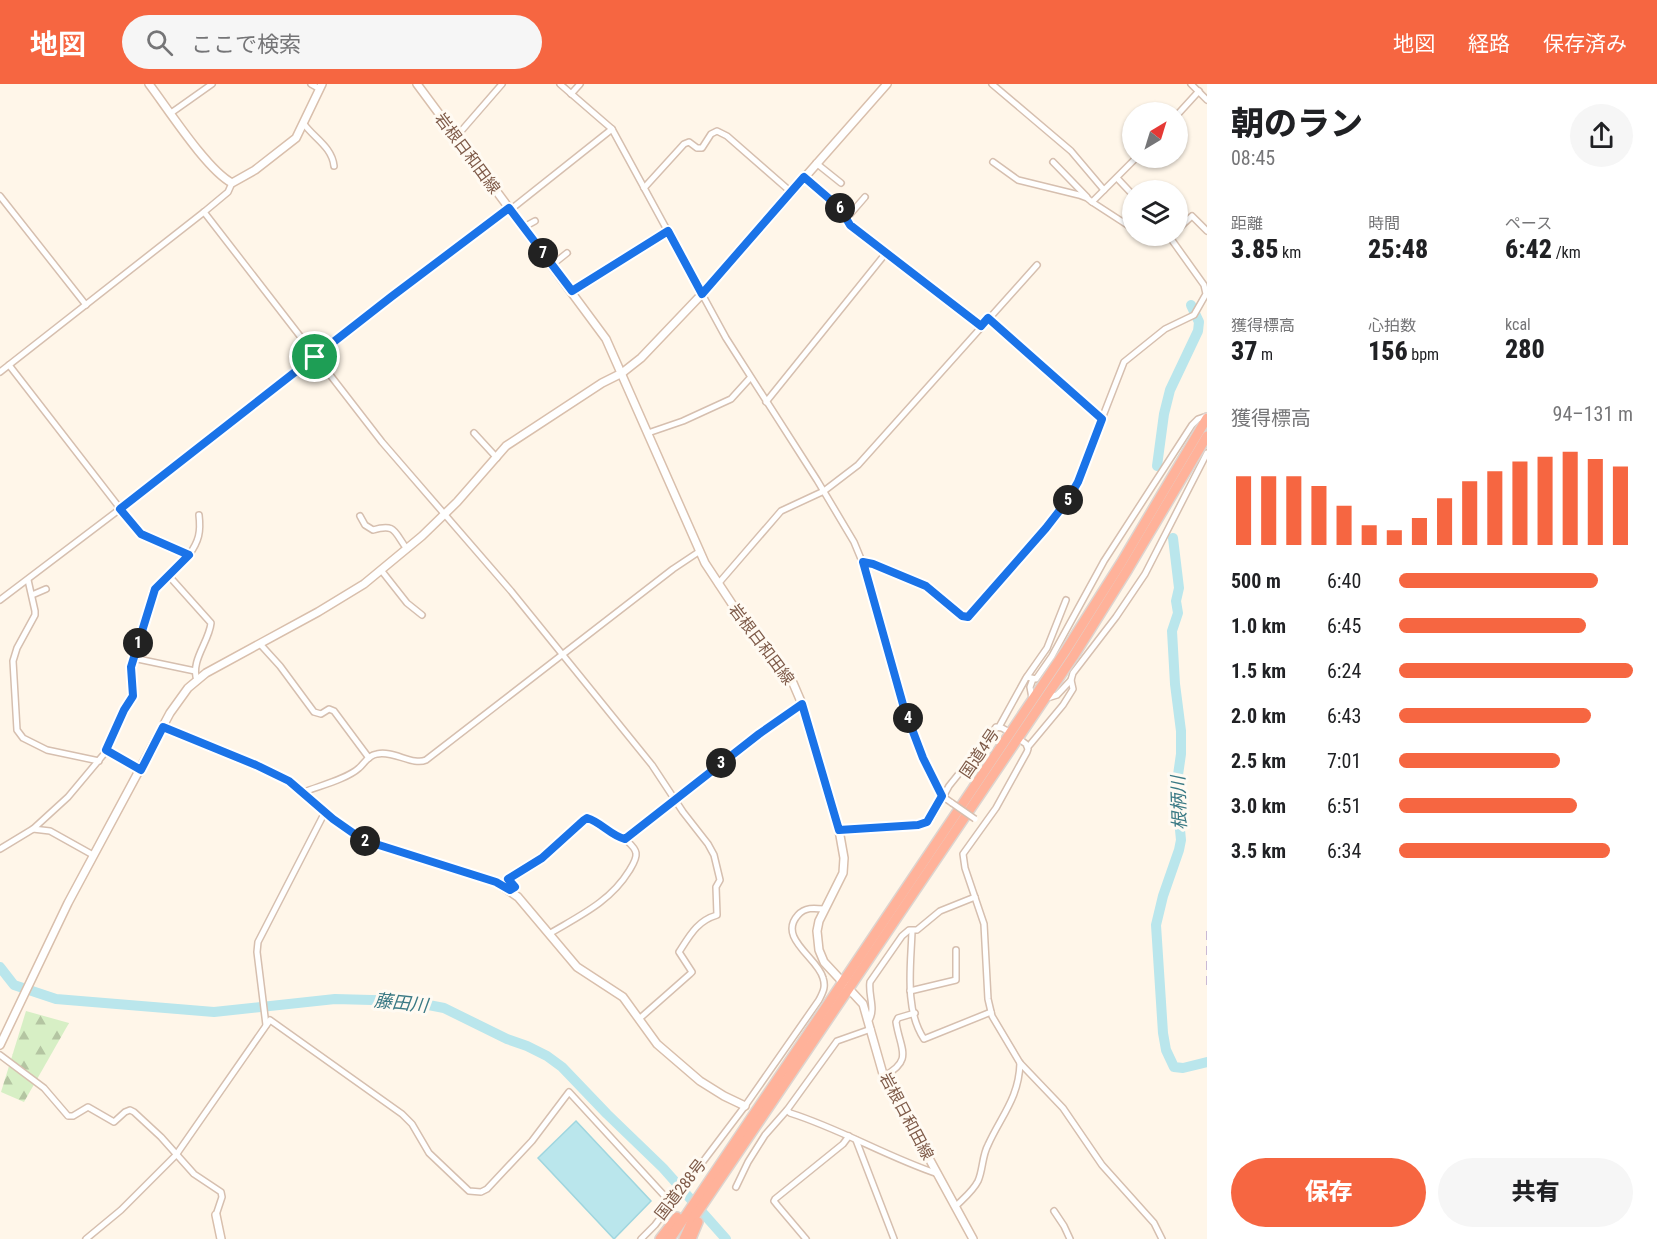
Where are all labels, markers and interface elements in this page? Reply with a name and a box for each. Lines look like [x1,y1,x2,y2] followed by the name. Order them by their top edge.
[122,15,542,69] search box
[143,26,176,59] icon: search
[30,28,86,61] text: 地図
[191,32,301,57] text: ここで検索
[1393,32,1435,56] text: 地図
[1468,32,1510,56] text: 経路
[1543,32,1627,56] text: 保存済み
[1122,102,1188,168] north arrow
[1122,102,1188,246] map controls
[1231,104,1363,143] text: 朝のラン
[1570,104,1633,167] button: share
[431,109,504,197] street label: 岩根日和田線
[1231,146,1275,170] text: 08:45
[1122,180,1188,246] button: layers
[825,193,855,223] pin: 6
[836,198,844,217] text: 6
[1231,214,1263,233] text: 距離
[1368,214,1400,233] text: 時間
[1505,214,1552,233] text: ペース
[1231,234,1278,264] text: 3.85
[1368,234,1428,264] text: 25:48
[1505,234,1552,264] text: 6:42
[528,238,558,268] pin: 7
[539,243,547,262] text: 7
[1278,243,1301,262] text: km
[1552,243,1581,262] text: /km
[1505,315,1531,334] text: kcal
[1231,316,1295,335] text: 獲得標高
[1368,316,1416,335] text: 心拍数
[289,331,340,382] pin
[1505,334,1545,364] text: 280
[1231,336,1257,366] text: 37
[1368,336,1408,366] text: 156
[298,340,331,373] icon: arrive
[1257,345,1273,364] text: m
[1408,345,1439,364] text: bpm
[1553,402,1633,426] text: 94–131 m
[1231,406,1311,430] text: 獲得標高
[1053,485,1083,515] pin: 5
[1064,490,1072,509] text: 5
[1231,569,1281,593] text: 500 m
[1327,569,1361,593] text: 6:40
[725,600,798,688] street label: 岩根日和田線
[1231,614,1286,638] text: 1.0 km
[1327,614,1361,638] text: 6:45
[123,628,153,658] pin: 1
[134,633,142,652] text: 1
[1231,659,1286,683] text: 1.5 km
[1327,659,1361,683] text: 6:24
[893,703,923,733] pin: 4
[1231,704,1286,728] text: 2.0 km
[1327,704,1361,728] text: 6:43
[904,708,912,727] text: 4
[956,725,1003,782] street label: 国道4号
[706,748,736,778] pin: 3
[1231,749,1286,773] text: 2.5 km
[1327,749,1361,773] text: 7:01
[717,753,725,772] text: 3
[1167,774,1190,830] water label: 根柄川
[1231,794,1286,818] text: 3.0 km
[1327,794,1361,818] text: 6:51
[350,826,380,856] pin: 2
[361,831,369,850] text: 2
[1231,839,1286,863] text: 3.5 km
[1327,839,1361,863] text: 6:34
[373,989,431,1016] water label: 藤田川
[876,1069,937,1163] street label: 岩根日和田線
[651,1155,710,1223] street label: 国道288号
[1231,1158,1426,1227] button: 保存
[1438,1158,1633,1227] button: 共有

